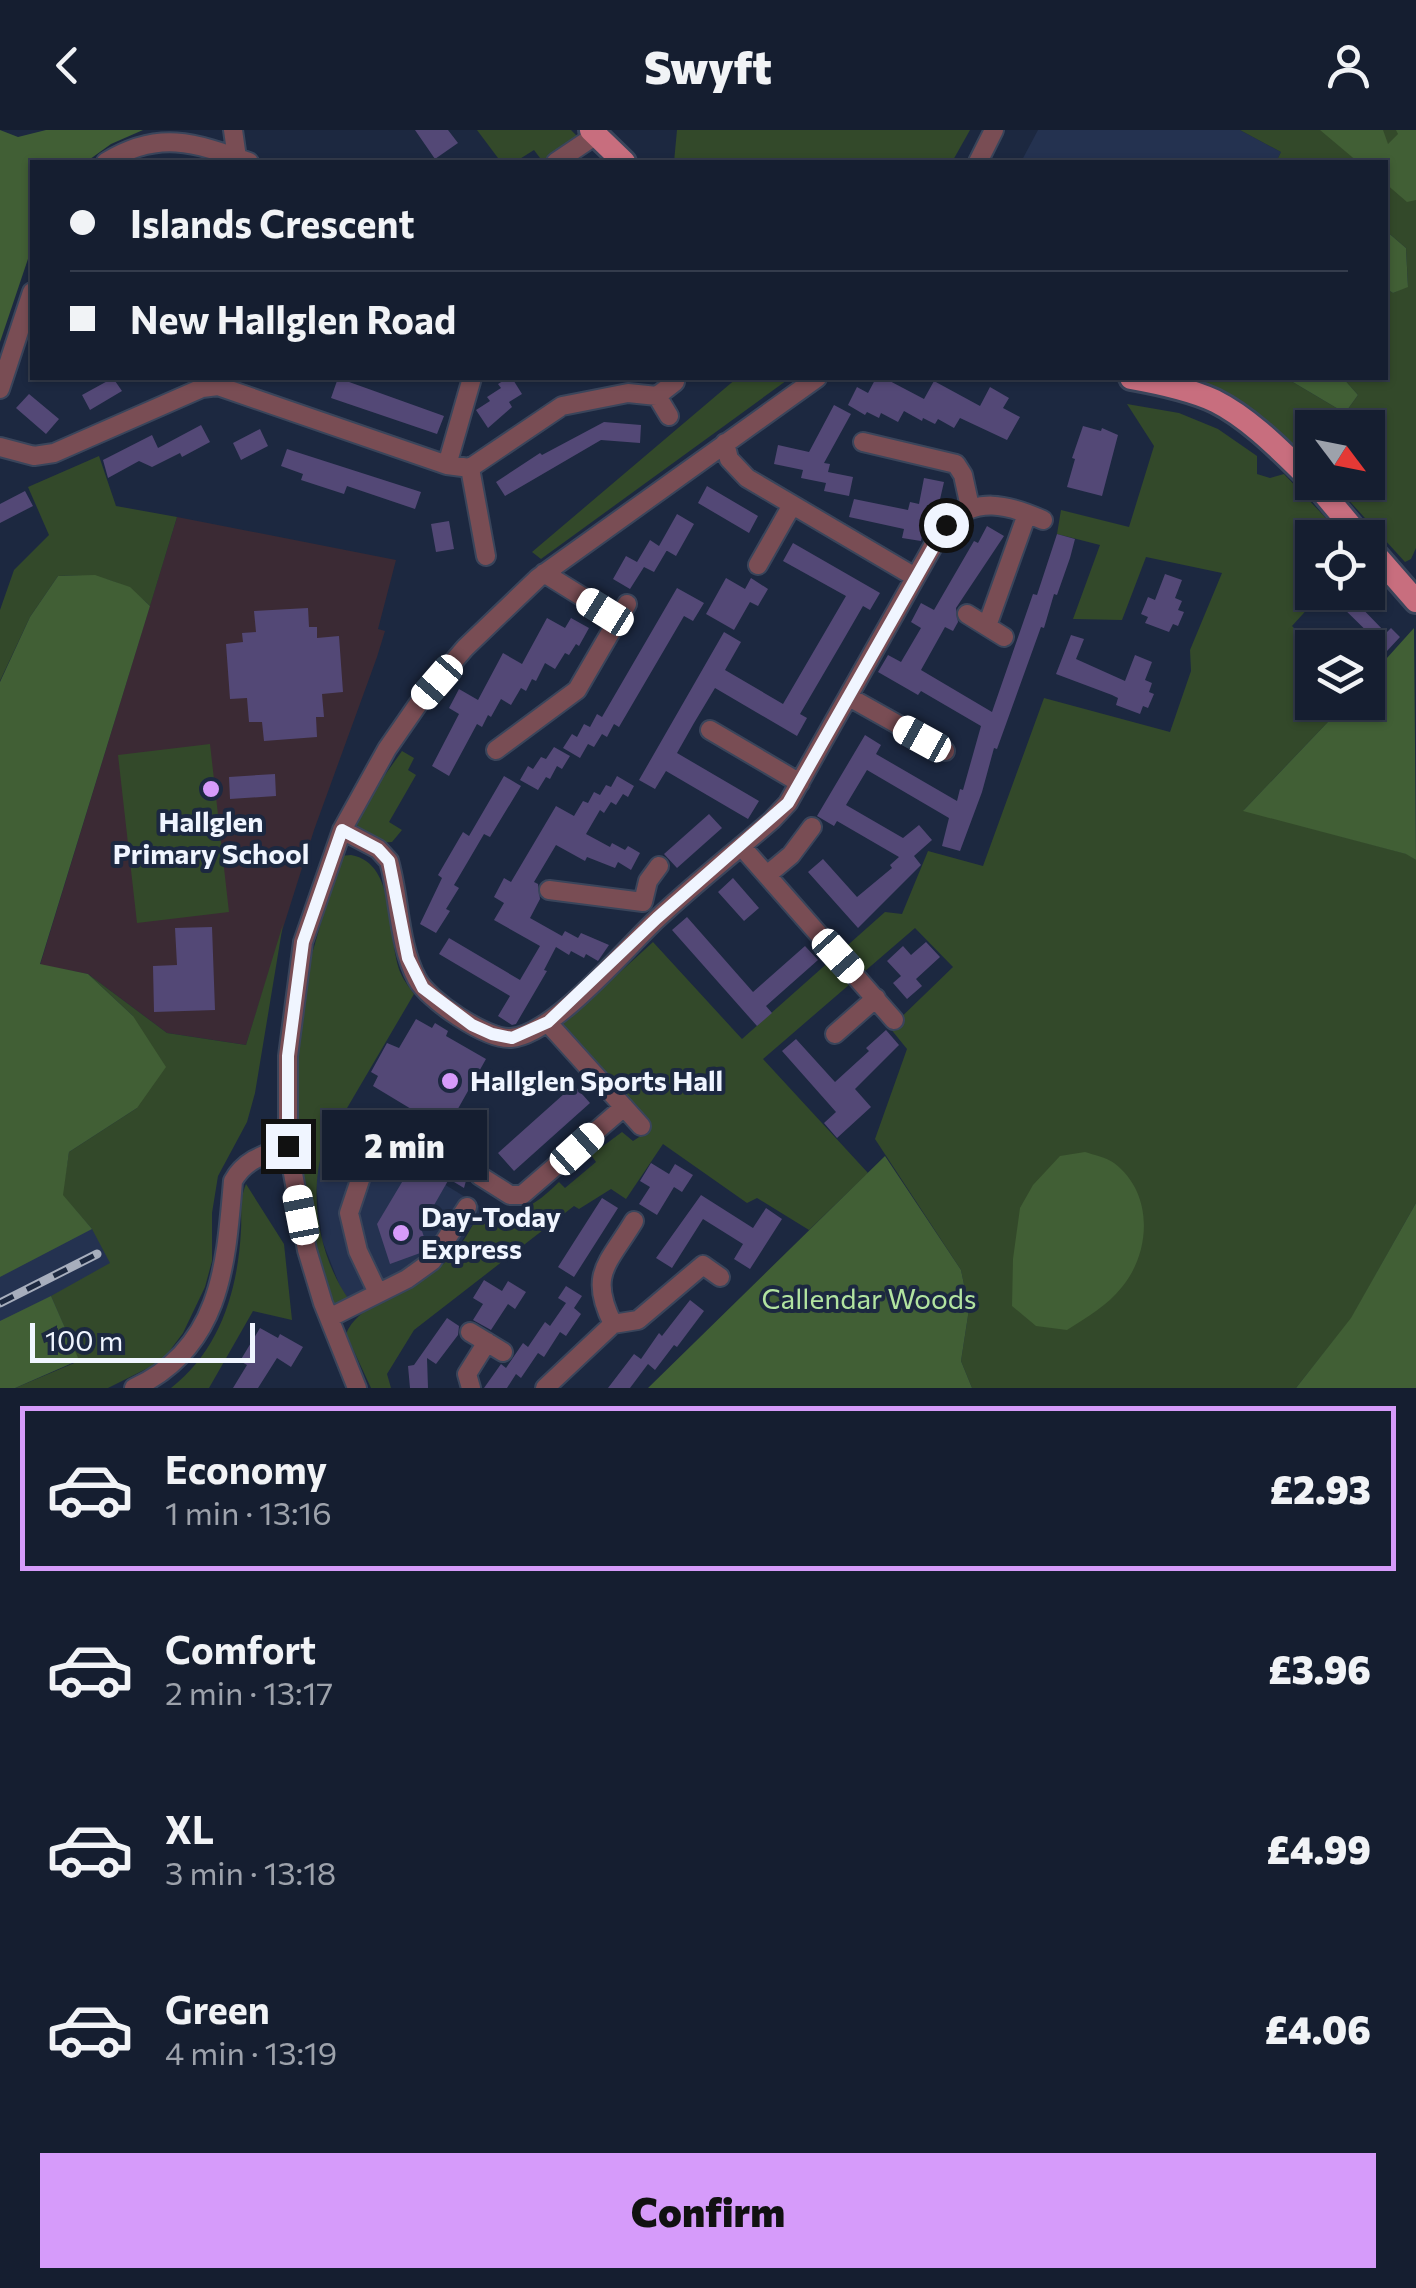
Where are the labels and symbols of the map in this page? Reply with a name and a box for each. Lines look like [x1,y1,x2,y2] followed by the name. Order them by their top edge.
[1295,410,1385,500] north arrow
[924,503,969,548] route start
[572,583,638,641] car
[406,650,468,714] car
[888,711,956,767] car
[200,778,222,800] marker: Hallglen Primary School
[113,804,309,870] place label: Hallglen Primary School
[807,924,869,988] car
[470,1063,723,1097] place label: Hallglen Sports Hall
[439,1070,461,1092] marker: Hallglen Sports Hall
[323,1111,488,1181] callout: 2 min
[545,1118,609,1180] car
[266,1124,311,1169] route end
[281,1183,321,1247] car
[421,1199,561,1265] place label: Day-Today Express
[390,1222,412,1244] marker: Day-Today Express
[761,1281,977,1315] park label: Callendar Woods
[30,1318,255,1362] scale bar

